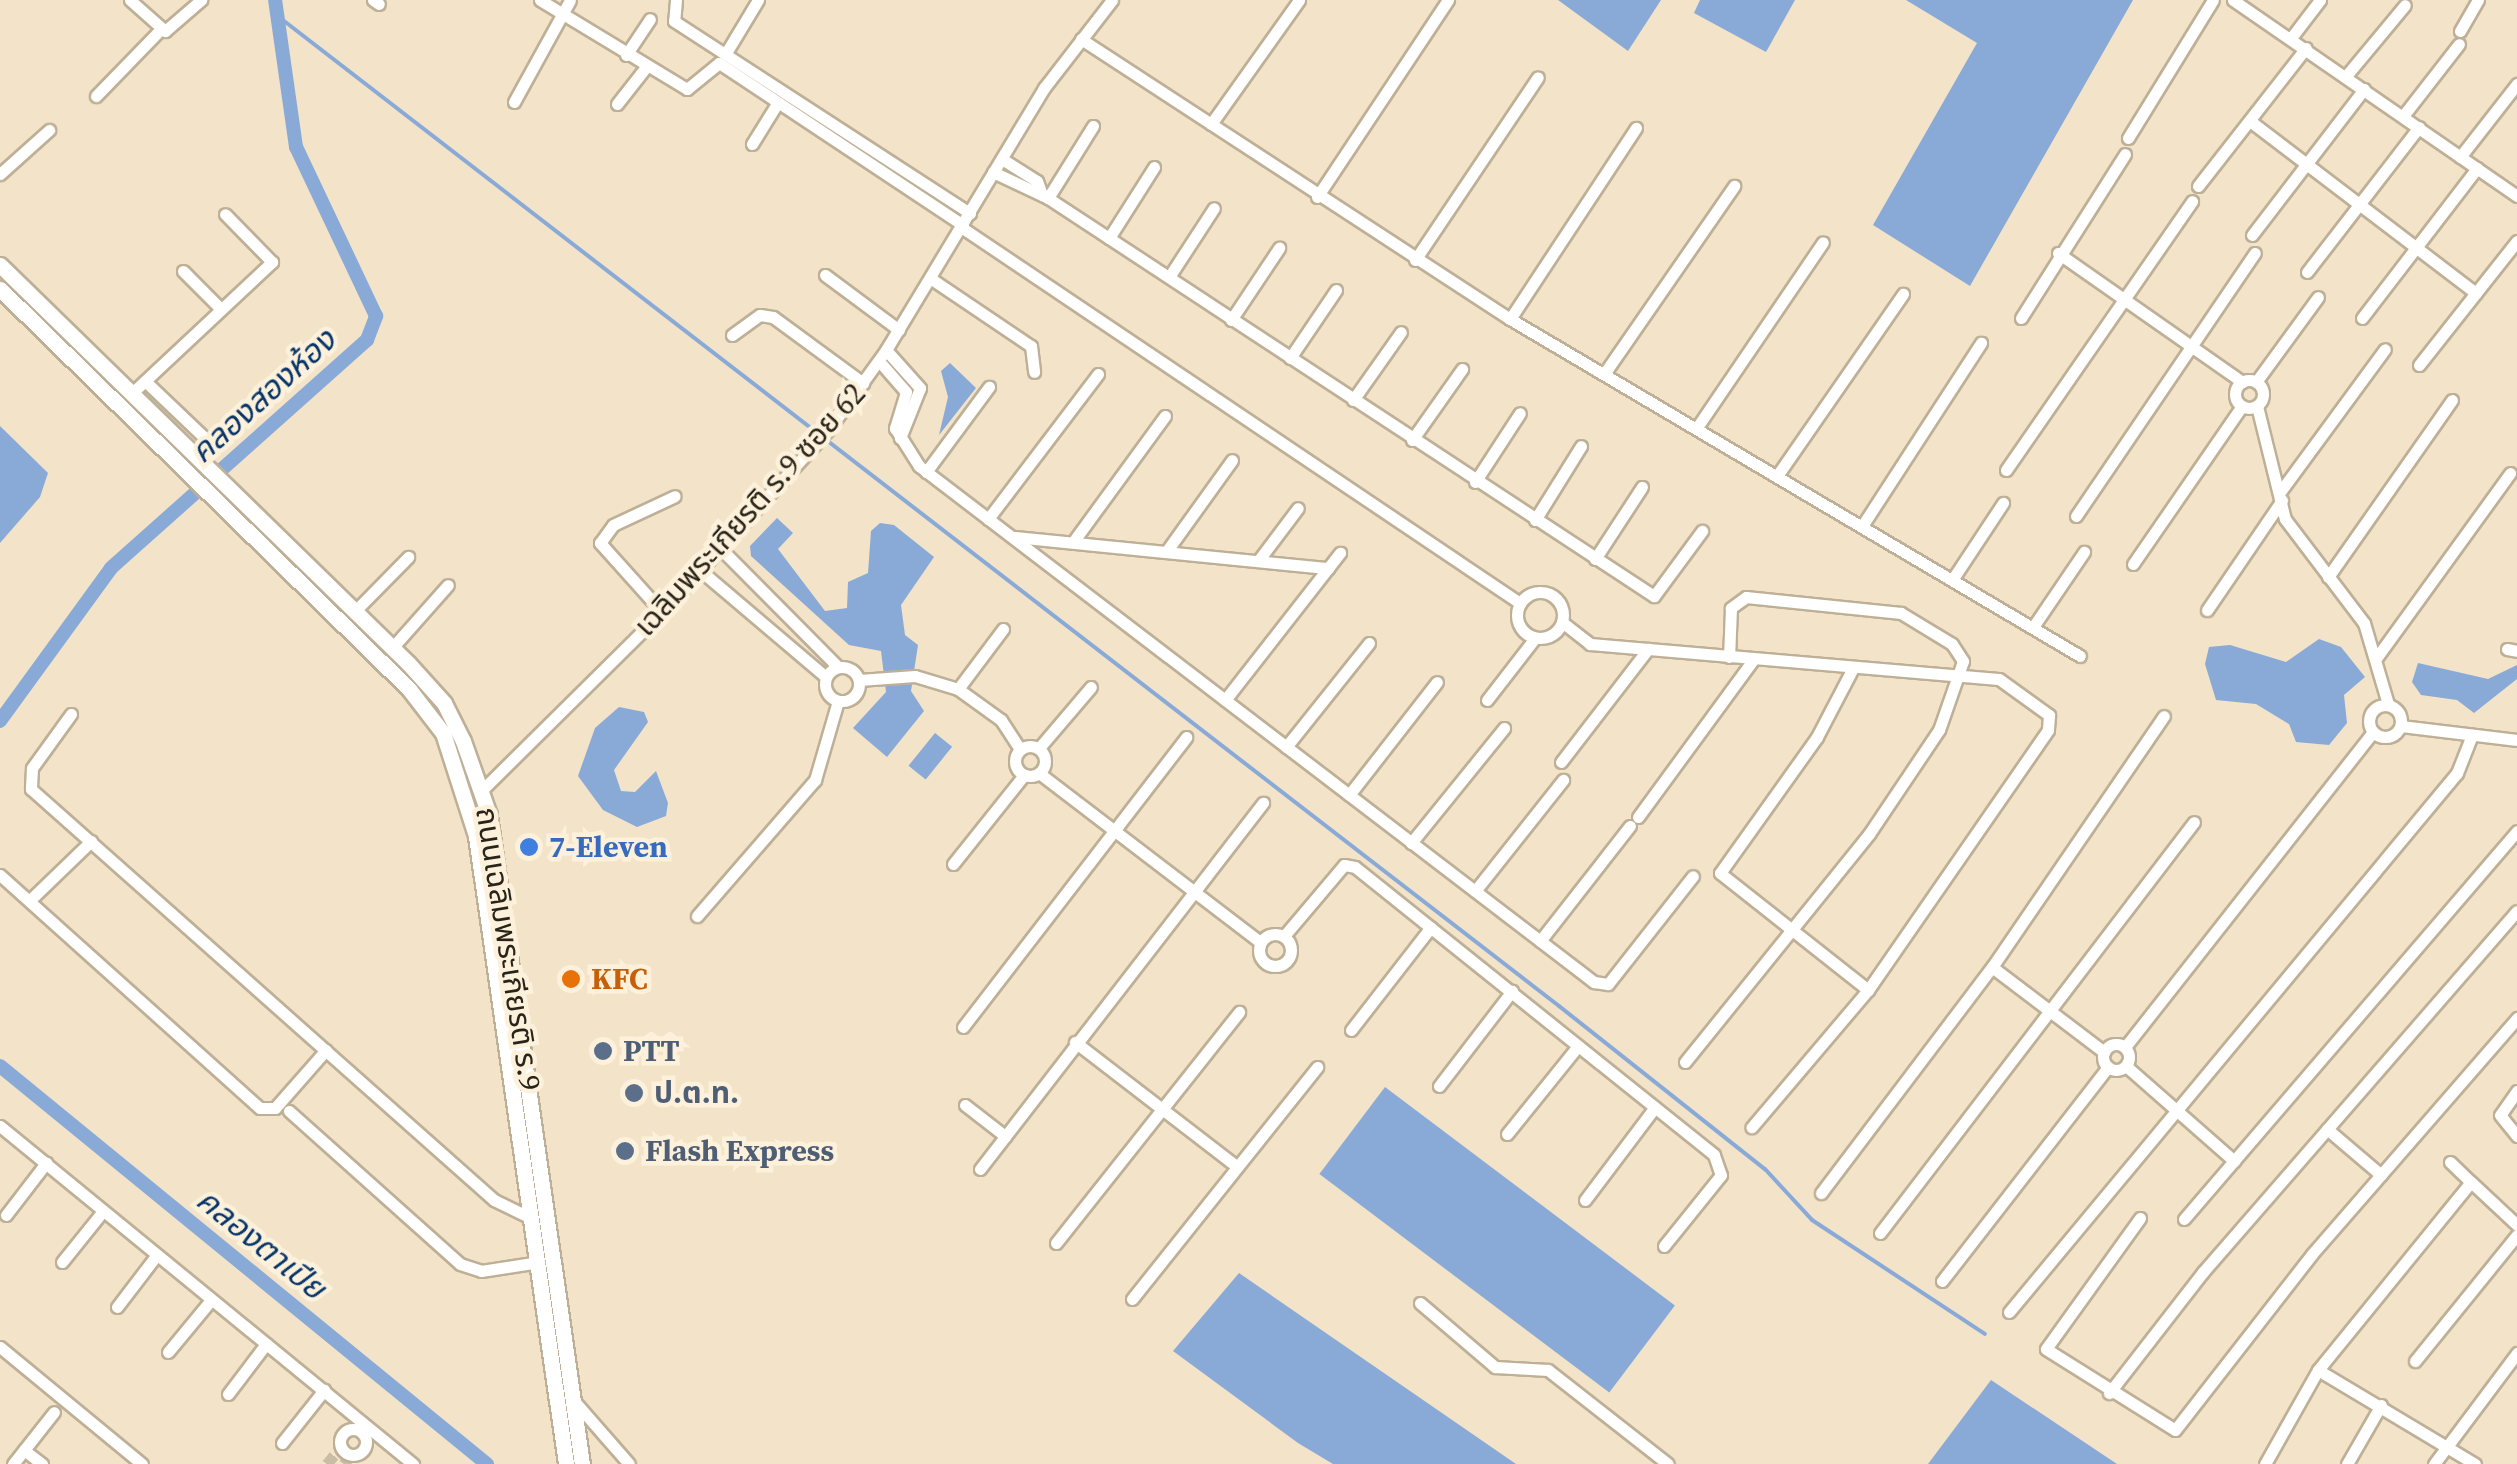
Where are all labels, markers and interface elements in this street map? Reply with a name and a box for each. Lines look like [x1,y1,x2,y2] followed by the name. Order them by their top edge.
[183,321,343,471] water label: คลองสองห้อง
[627,376,873,644] street label: เฉลิมพระเกียรติ ร.9 ซอย 62
[468,805,548,1093] street label: ถนนเฉลิมพระเกียรติ ร.9
[549,829,668,865] place label: 7-Eleven
[518,836,540,858] marker: 7-Eleven
[591,961,648,997] place label: KFC
[560,968,582,990] marker: KFC
[623,1033,680,1069] place label: PTT
[592,1040,614,1062] marker: PTT
[654,1075,739,1111] place label: ป.ต.ท.
[623,1082,645,1104] marker: ป.ต.ท.
[645,1133,834,1169] place label: Flash Express
[614,1140,636,1162] marker: Flash Express
[189,1181,333,1307] water label: คลองตาเปีย

